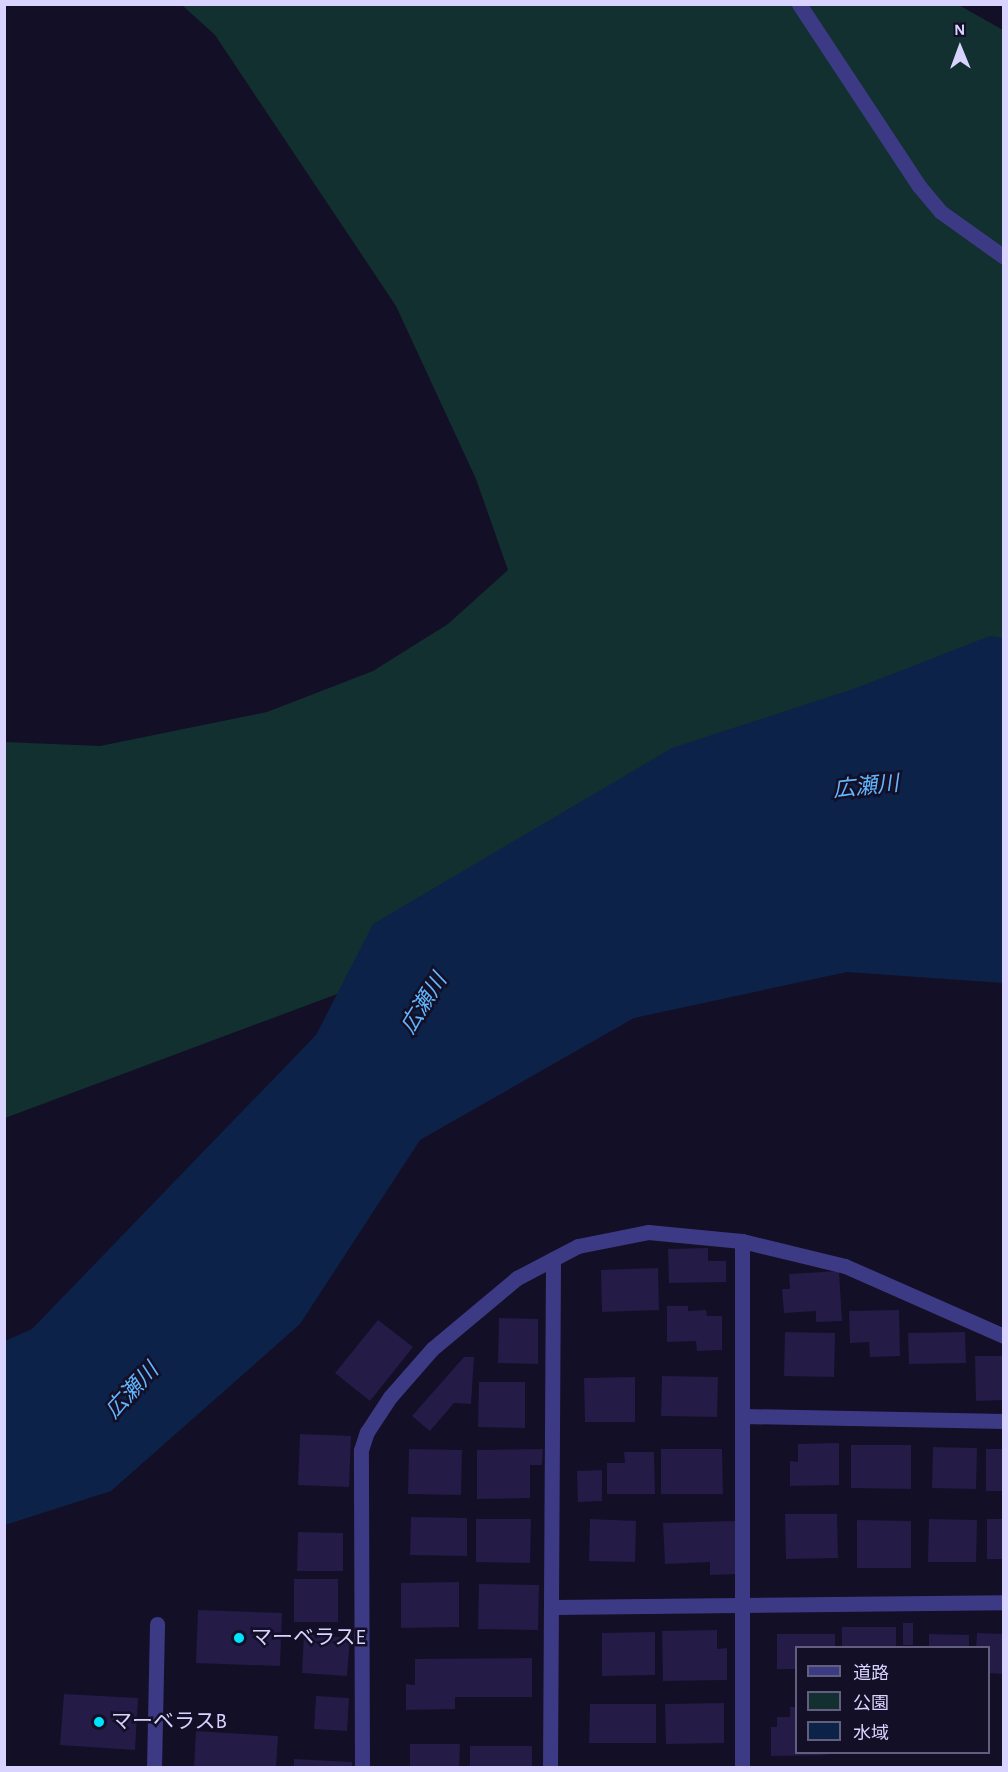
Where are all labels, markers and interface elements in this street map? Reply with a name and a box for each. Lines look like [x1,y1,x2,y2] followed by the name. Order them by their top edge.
[930,18,990,78] north arrow
[954,22,965,38] text: N
[832,770,900,804] water label: 広瀬川
[395,969,453,1039] water label: 広瀬川
[100,1358,164,1424] water label: 広瀬川
[251,1625,366,1651] place label: マーベラスE
[232,1631,246,1645] marker: マーベラスE
[795,1646,990,1754] legend
[853,1665,889,1683] text: 道路
[853,1695,889,1713] text: 公園
[111,1709,227,1735] place label: マーベラスB
[92,1715,106,1729] marker: マーベラスB
[853,1725,889,1743] text: 水域

